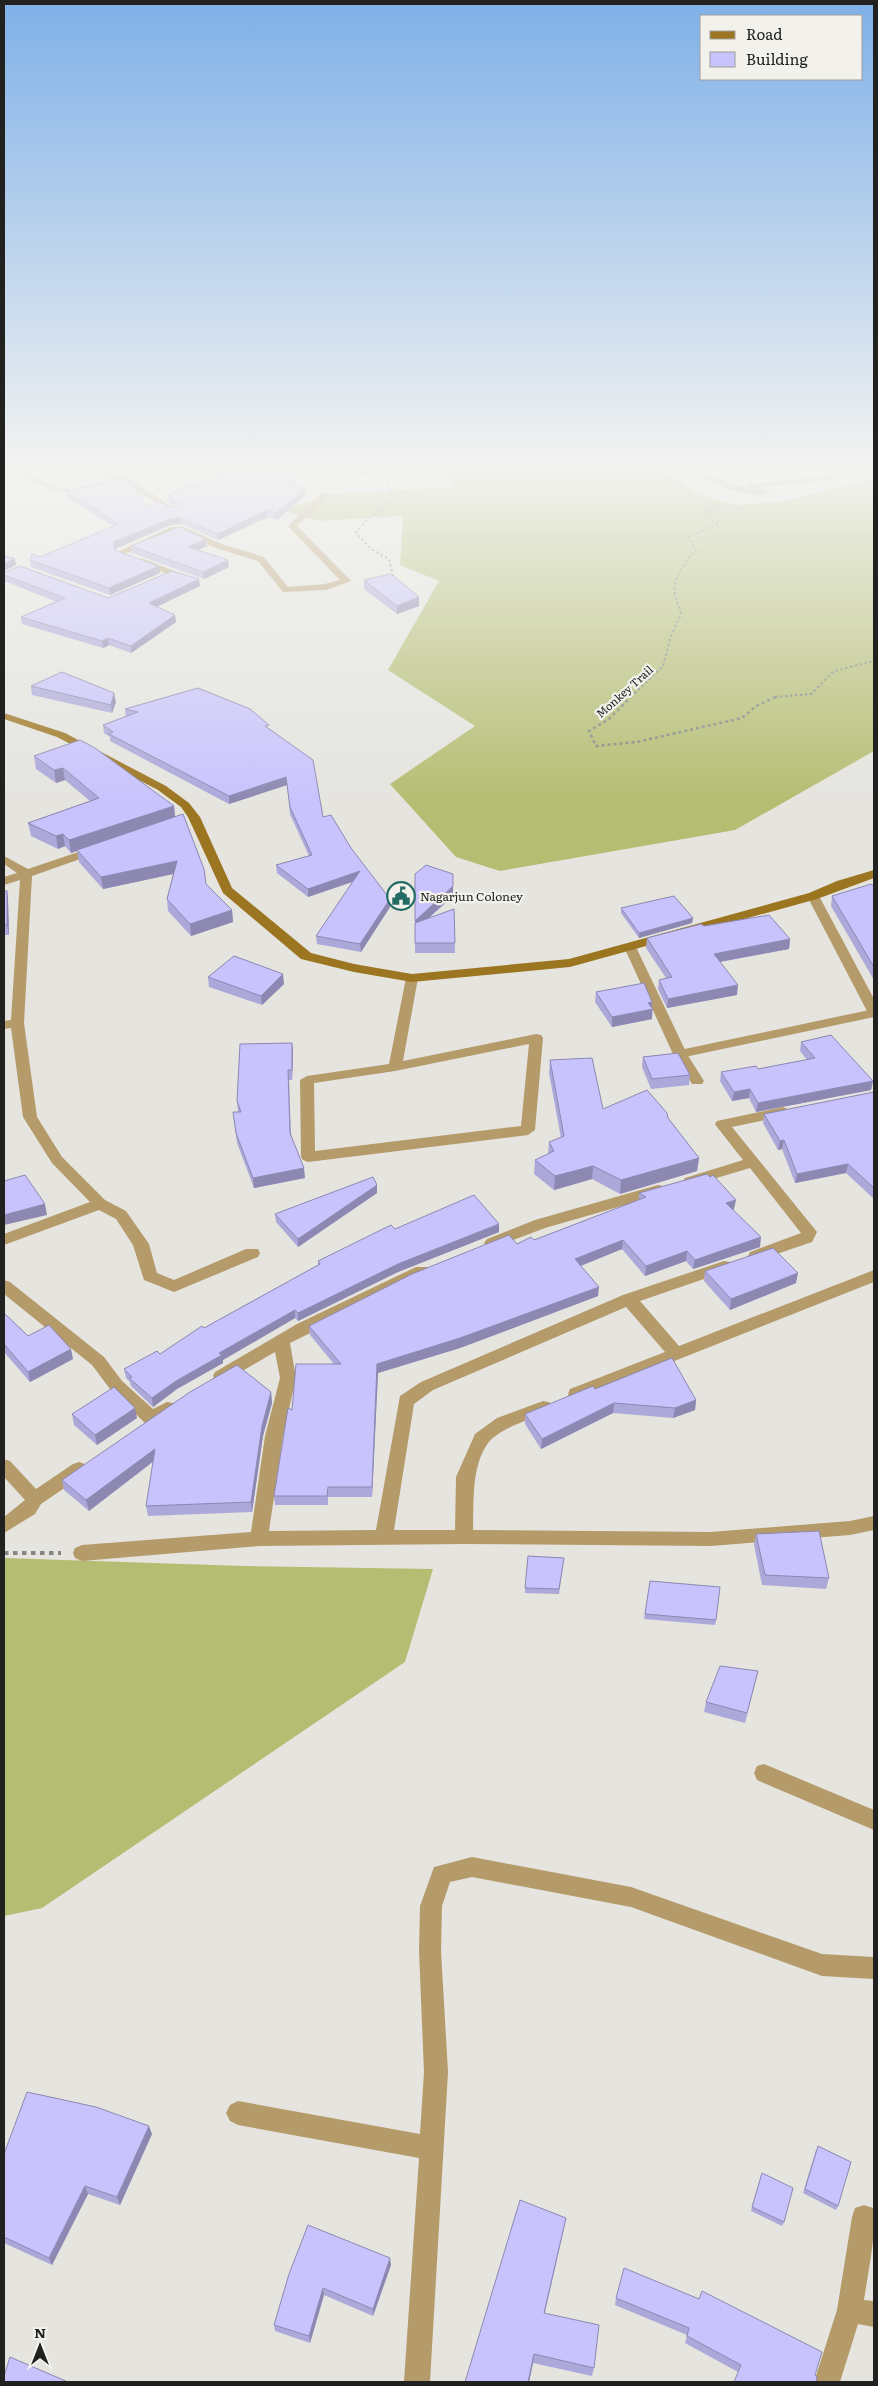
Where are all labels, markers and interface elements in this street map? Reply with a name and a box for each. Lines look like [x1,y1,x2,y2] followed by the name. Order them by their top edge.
[700,15,863,80] legend
[746,22,782,45] text: Road
[746,47,808,70] text: Building
[592,661,656,721] street label: Monkey Trail
[386,881,416,911] public building icon: Nagarjun Coloney
[420,887,523,905] place label: Nagarjun Coloney
[15,2321,65,2371] north arrow
[34,2322,46,2342] text: N

